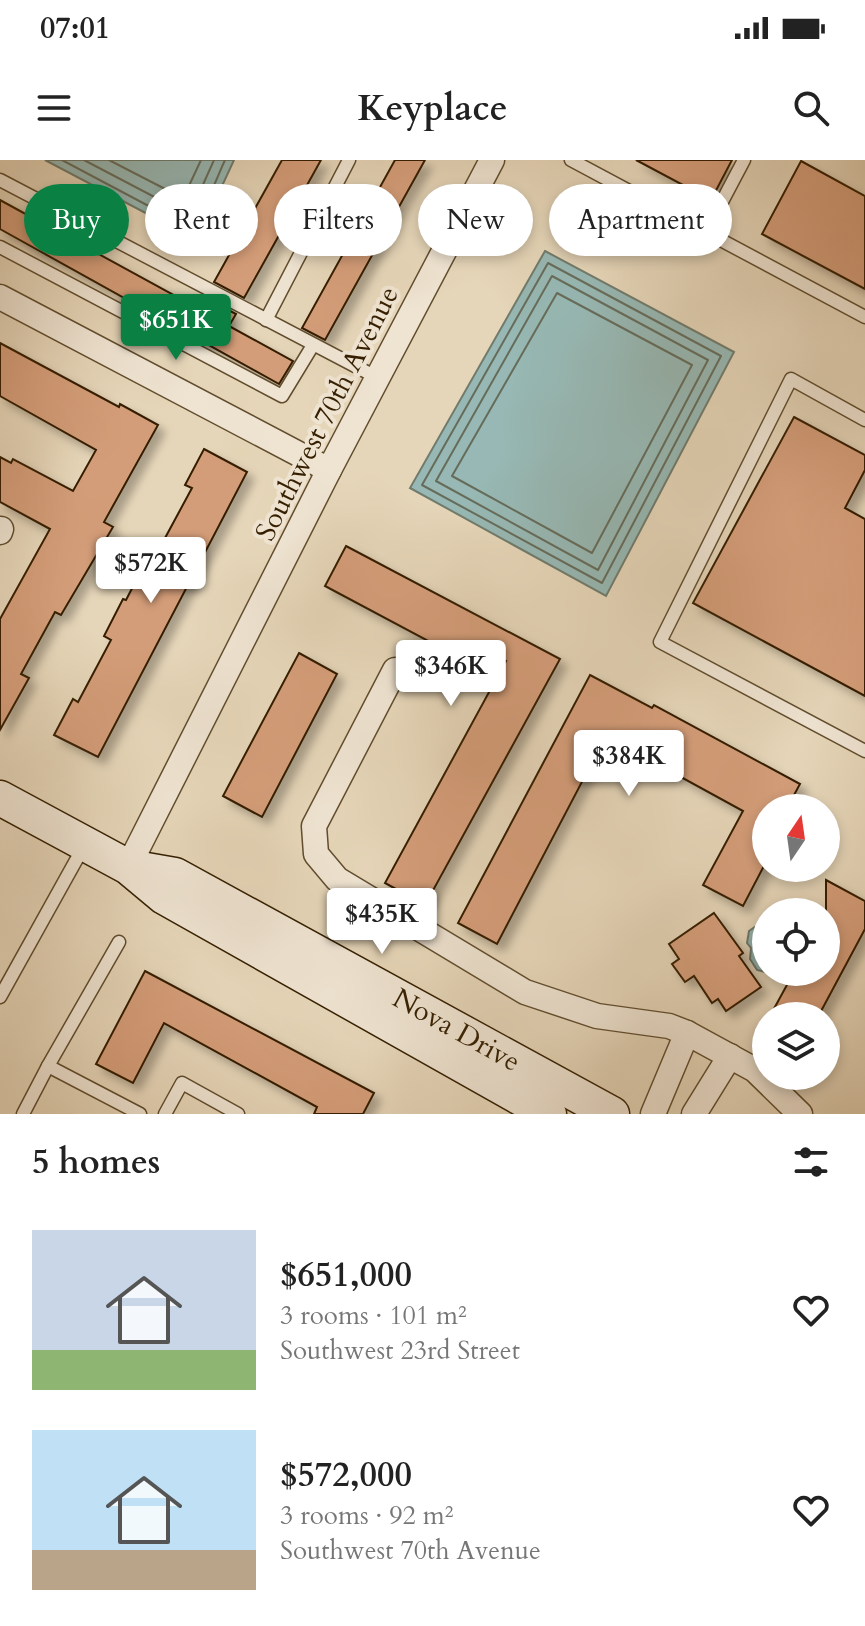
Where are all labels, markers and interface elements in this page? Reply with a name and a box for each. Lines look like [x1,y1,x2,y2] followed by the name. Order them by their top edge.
[40,8,110,49] text: 07:01
[358,84,507,133] text: Keyplace
[32,86,76,130] icon: menu
[789,86,833,130] icon: search
[24,184,129,256] chip: Buy
[145,184,258,256] chip: Rent
[274,184,402,256] chip: Filters
[418,184,533,256] chip: New
[549,184,732,256] chip: Apartment
[246,280,408,547] street label: Southwest 70th Avenue
[120,294,232,362] pin: $651K
[139,302,213,337] text: $651K
[95,537,207,605] pin: $572K
[114,545,188,580] text: $572K
[395,640,507,708] pin: $346K
[414,648,488,683] text: $346K
[573,730,685,798] pin: $384K
[592,738,666,773] text: $384K
[752,794,840,882] north arrow
[752,794,840,1090] map controls
[326,888,438,956] pin: $435K
[345,896,419,931] text: $435K
[752,898,840,986] button: locate
[386,979,527,1081] street label: Nova Drive
[752,1002,840,1090] button: layers
[32,1139,160,1185] text: 5 homes
[789,1140,833,1184] icon: filters
[280,1252,412,1298] text: $651,000
[96,1262,192,1358] icon: home
[789,1288,833,1332] icon: heart
[280,1298,467,1333] text: 3 rooms · 101 m²
[280,1333,520,1368] text: Southwest 23rd Street
[280,1452,412,1498] text: $572,000
[96,1462,192,1558] icon: home
[789,1488,833,1532] icon: heart
[280,1498,453,1533] text: 3 rooms · 92 m²
[280,1533,541,1568] text: Southwest 70th Avenue

